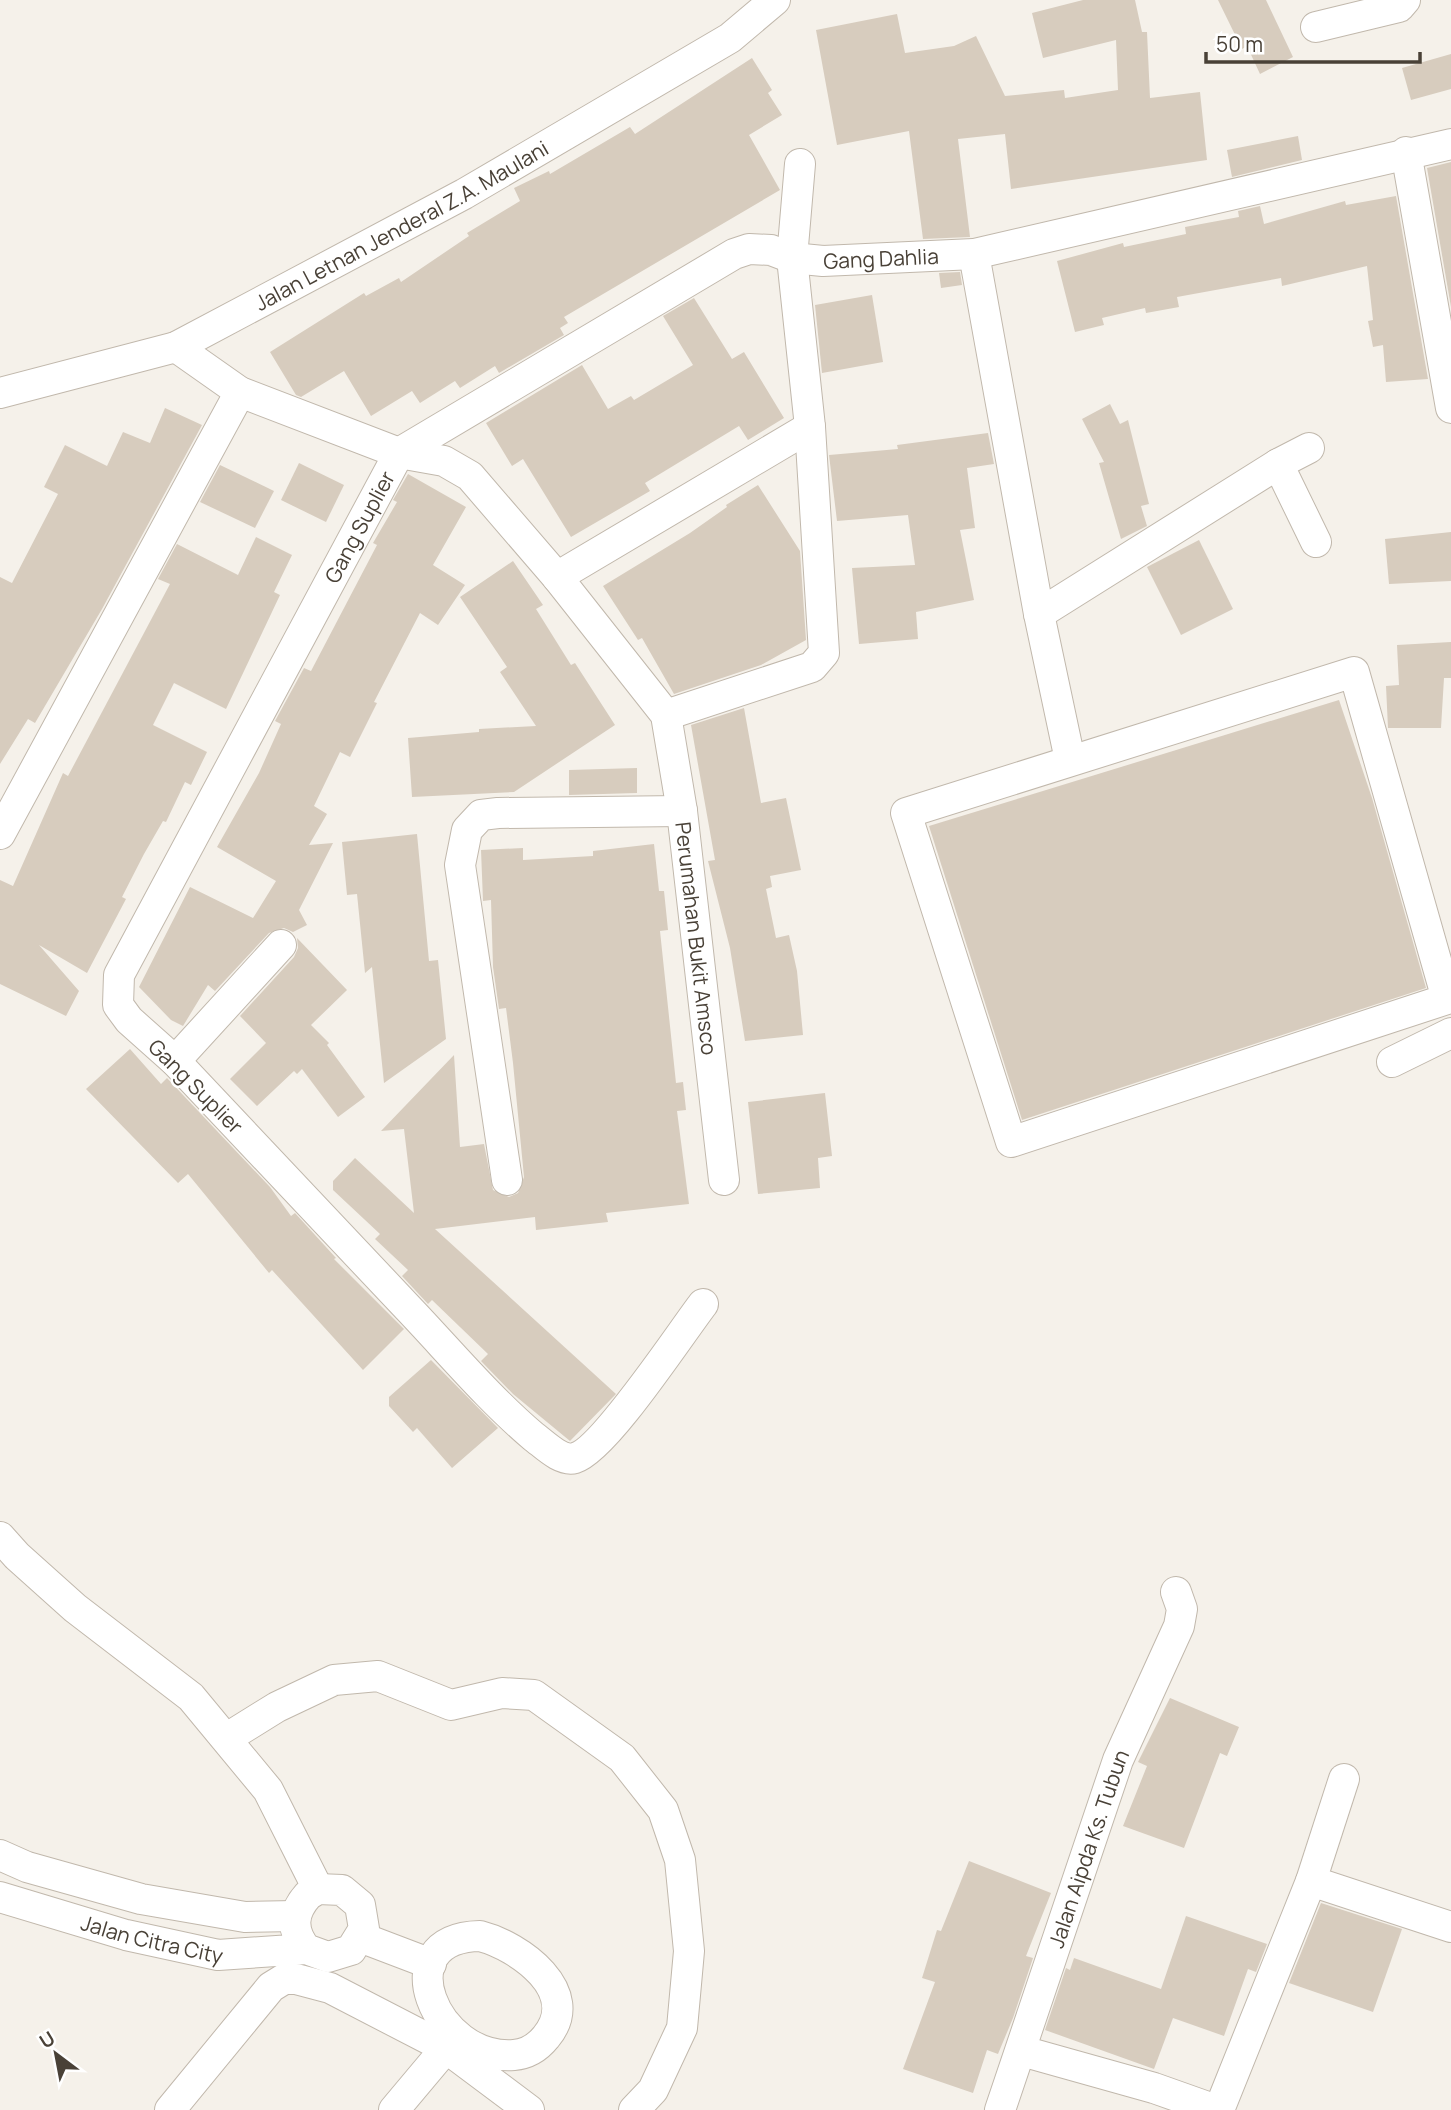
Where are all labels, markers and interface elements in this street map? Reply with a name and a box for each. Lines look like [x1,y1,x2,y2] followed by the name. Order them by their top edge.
[1206,21,1420,65] scale bar
[1216,30,1263,58] text: 50 m
[250,134,553,317] street label: Jalan Letnan Jenderal Z.A. Maulani
[823,242,939,275] street label: Gang Dahlia
[318,466,401,588] street label: Gang Suplier
[669,820,724,1057] street label: Perumahan Bukit Amsco
[143,1033,250,1140] street label: Gang Suplier
[1042,1745,1135,1951] street label: Jalan Aipda Ks. Tubun
[78,1908,226,1970] street label: Jalan Citra City
[21,2019,91,2089] north arrow
[34,2025,60,2054] text: U

